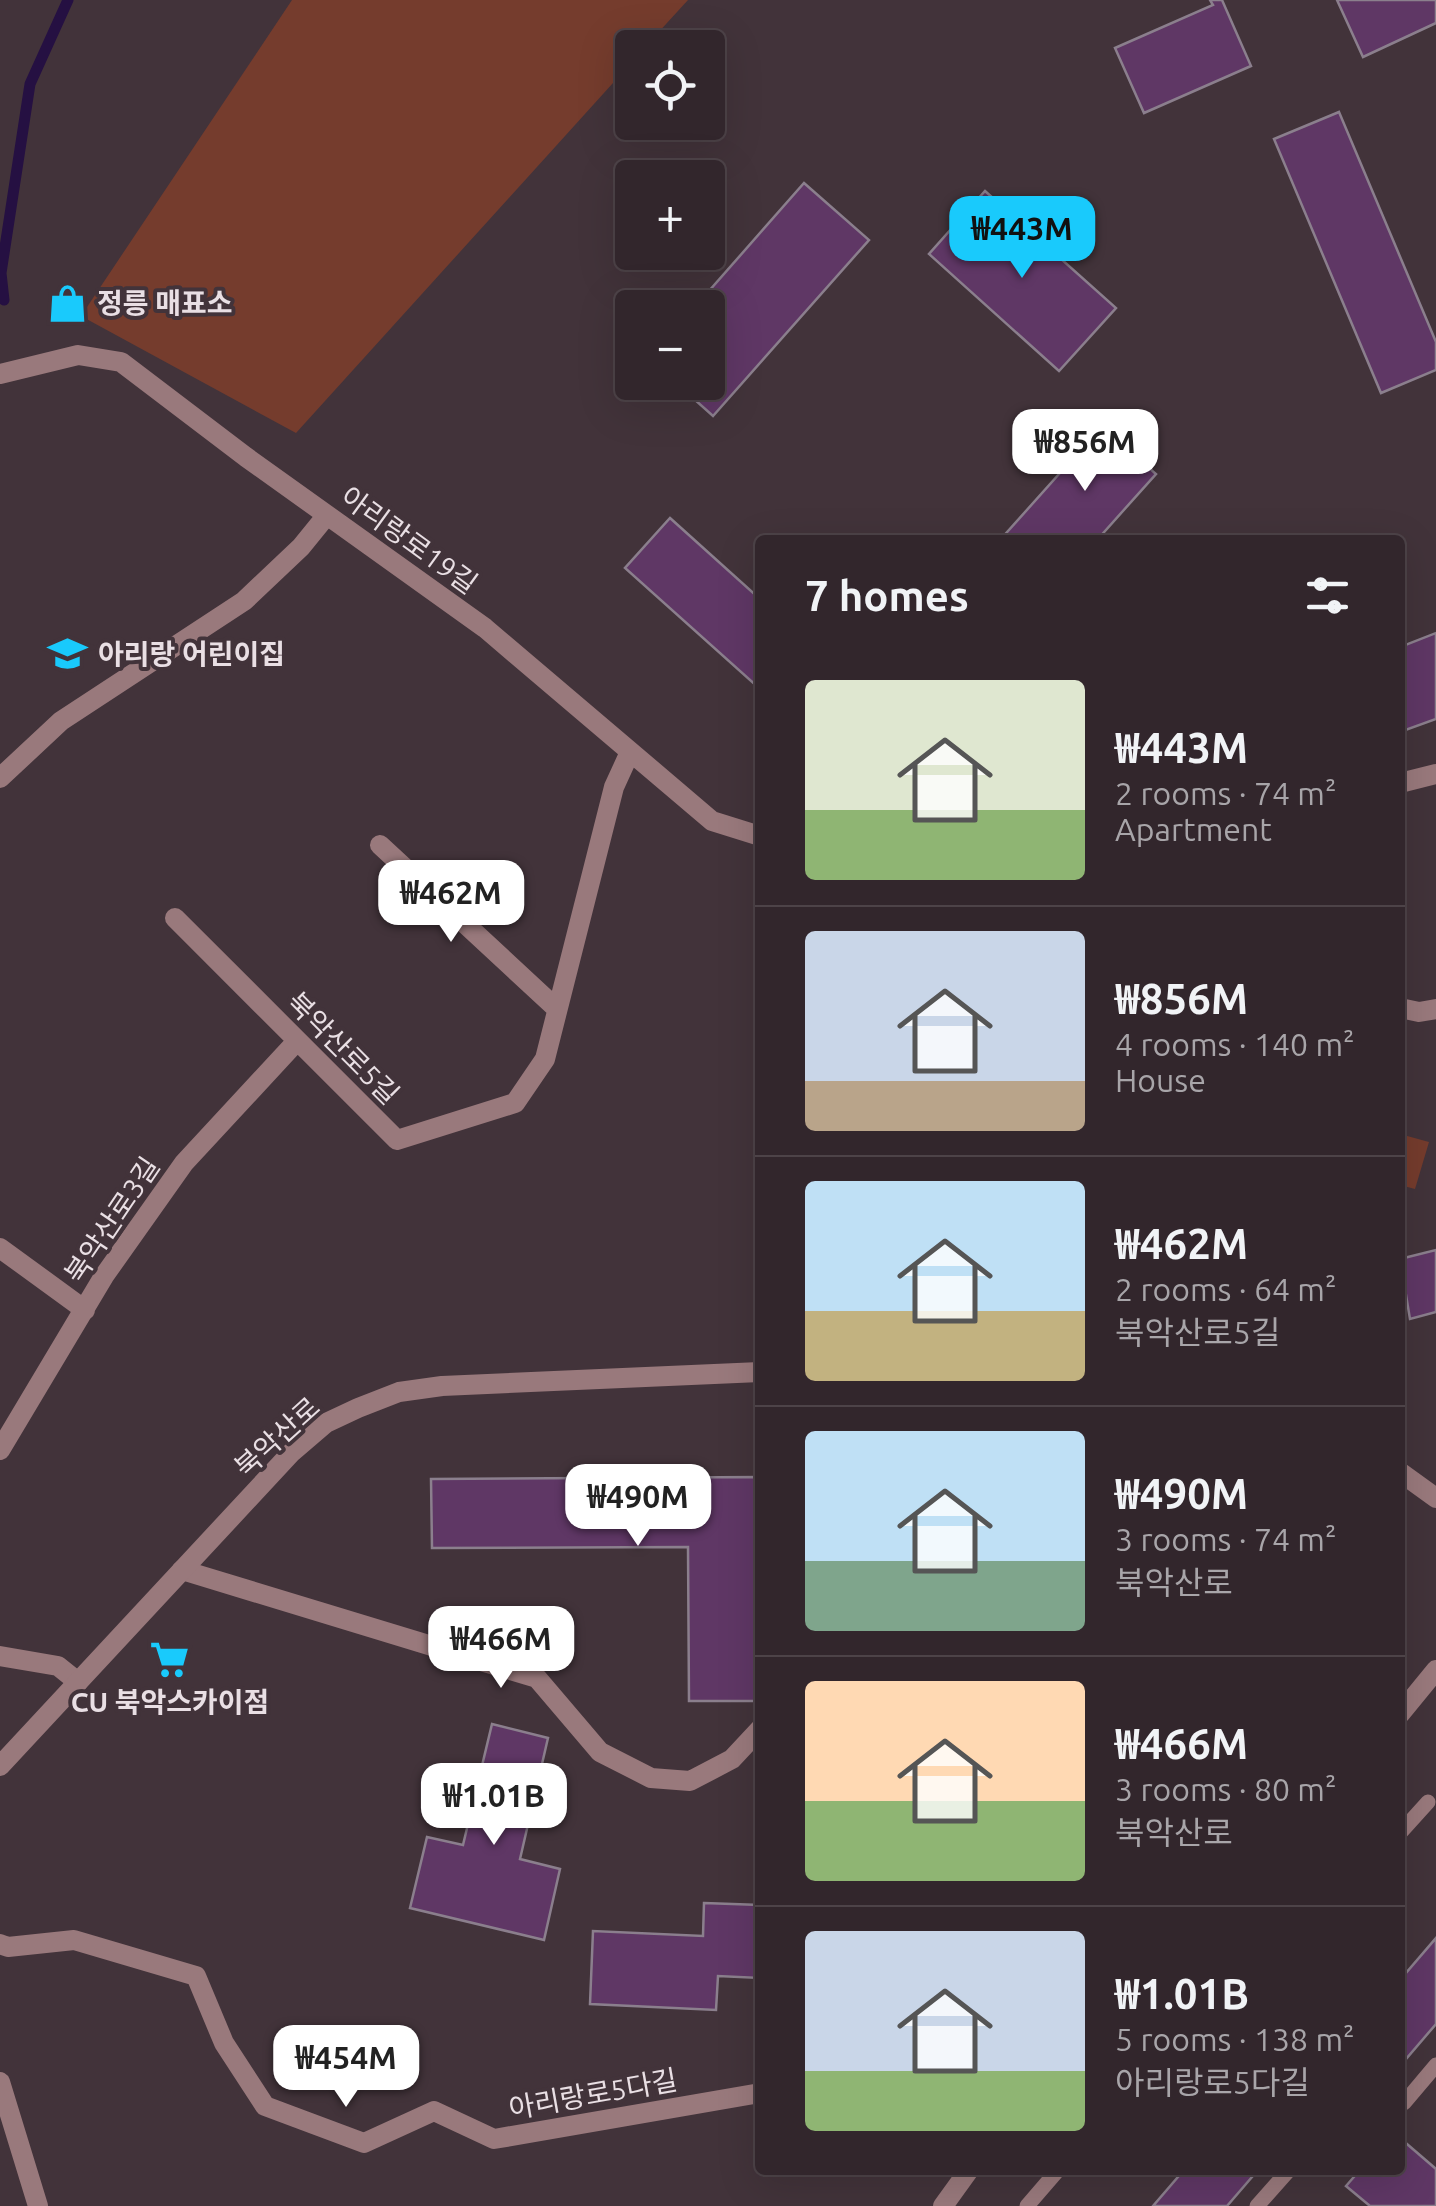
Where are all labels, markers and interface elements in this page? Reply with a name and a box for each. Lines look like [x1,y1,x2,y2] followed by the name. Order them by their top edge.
[615,30,725,400] map controls
[615,30,725,140] button: locate
[615,160,725,270] button: +
[952,196,1092,281] pin: ₩443M
[971,210,1073,246] text: ₩443M
[46,282,88,324] shop icon: 정릉 매표소
[97,287,232,318] place label: 정릉 매표소
[615,290,725,400] button: −
[1015,409,1155,494] pin: ₩856M
[1034,423,1136,459] text: ₩856M
[335,480,483,599] street label: 아리랑로19길
[1300,568,1355,623] icon: filters
[805,572,969,619] text: 7 homes
[47,633,89,675] school or university icon: 아리랑 어린이집
[98,638,285,669] place label: 아리랑 어린이집
[885,720,1005,840] icon: home
[1115,724,1248,771] text: ₩443M
[1115,775,1336,811] text: 2 rooms · 74 m²
[1115,811,1272,847] text: Apartment
[381,860,521,945] pin: ₩462M
[400,874,502,910] text: ₩462M
[885,971,1005,1091] icon: home
[1115,975,1248,1022] text: ₩856M
[281,986,405,1110] street label: 북악산로5길
[1115,1026,1355,1062] text: 4 rooms · 140 m²
[1115,1062,1206,1098] text: House
[58,1151,165,1288] street label: 북악산로3길
[1115,1220,1248,1267] text: ₩462M
[885,1221,1005,1341] icon: home
[1115,1271,1336,1307] text: 2 rooms · 64 m²
[1115,1314,1280,1350] text: 북악산로5길
[228,1391,325,1483] street label: 북악산로
[568,1464,708,1549] pin: ₩490M
[1115,1470,1248,1517] text: ₩490M
[885,1471,1005,1591] icon: home
[587,1478,689,1514] text: ₩490M
[1115,1521,1336,1557] text: 3 rooms · 74 m²
[1115,1564,1233,1600] text: 북악산로
[431,1606,571,1691] pin: ₩466M
[450,1620,552,1656] text: ₩466M
[149,1639,191,1681] supermarket icon: CU 북악스카이점
[71,1686,269,1717] place label: CU 북악스카이점
[1115,1720,1248,1767] text: ₩466M
[885,1721,1005,1841] icon: home
[413,1763,575,1848] pin: ₩1.01B
[1115,1771,1336,1807] text: 3 rooms · 80 m²
[443,1777,545,1813] text: ₩1.01B
[1115,1814,1233,1850] text: 북악산로
[1115,1970,1249,2017] text: ₩1.01B
[885,1971,1005,2091] icon: home
[1115,2021,1355,2057] text: 5 rooms · 138 m²
[276,2025,416,2110] pin: ₩454M
[295,2039,397,2075] text: ₩454M
[506,2063,679,2124] street label: 아리랑로5다길
[1115,2064,1310,2100] text: 아리랑로5다길

